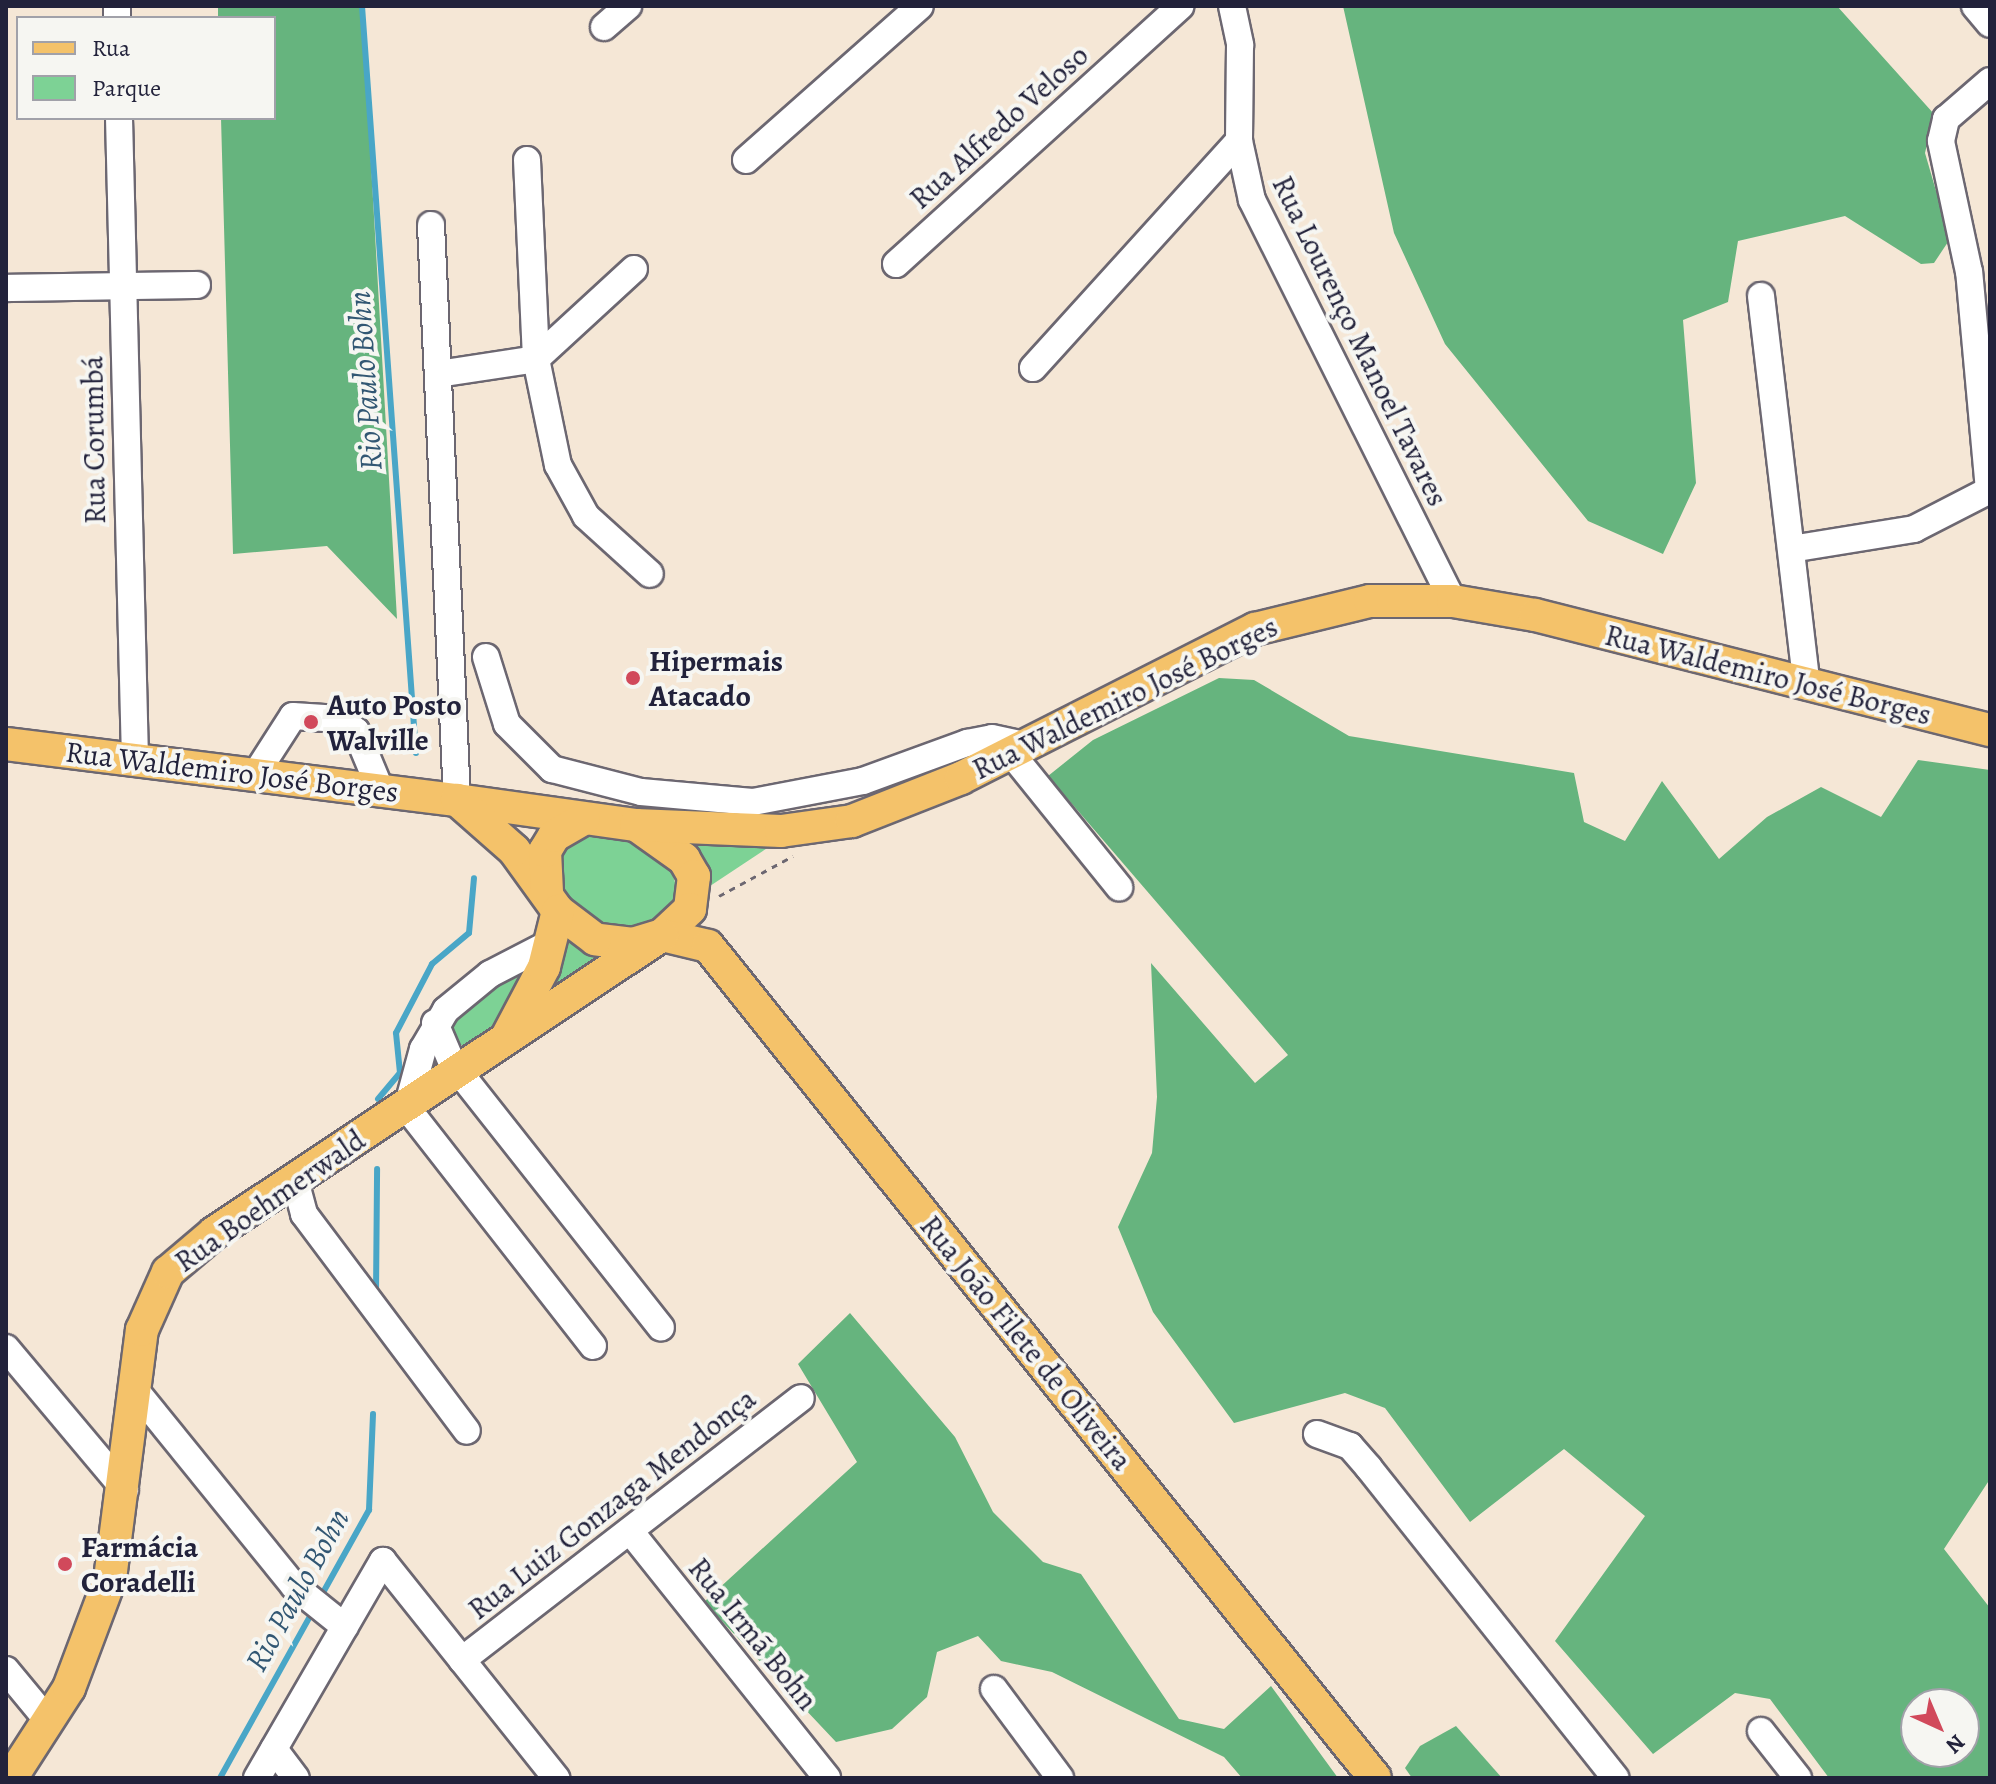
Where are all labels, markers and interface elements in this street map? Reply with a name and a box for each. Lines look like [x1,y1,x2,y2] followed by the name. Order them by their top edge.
[16,16,276,120] legend
[92,32,130,64] text: Rua
[902,37,1096,217] street label: Rua Alfredo Veloso
[92,72,161,104] text: Parque
[1264,170,1456,512] street label: Rua Lourenço Manoel Tavares
[340,290,390,472] water label: Rio Paulo Bohn
[75,355,113,525] street label: Rua Corumbá
[967,608,1283,788] street label: Rua Waldemiro José Borges
[1601,617,1935,733] street label: Rua Waldemiro José Borges
[649,643,783,714] place label: Hipermais Atacado
[624,669,642,687] marker: Hipermais Atacado
[327,687,462,758] place label: Auto Posto Walville
[302,713,320,731] marker: Auto Posto Walville
[64,734,400,810] street label: Rua Waldemiro José Borges
[168,1122,372,1280] street label: Rua Boehmerwald
[912,1208,1140,1478] street label: Rua João Filete de Oliveira
[461,1381,763,1627] street label: Rua Luiz Gonzaga Mendonça
[237,1502,357,1678] water label: Rio Paulo Bohn
[81,1529,198,1600] place label: Farmácia Coradelli
[681,1551,825,1717] street label: Rua Irmã Bohn
[56,1555,74,1573] marker: Farmácia Coradelli
[1900,1688,1980,1768] north arrow
[1939,1727,1971,1760] text: N

